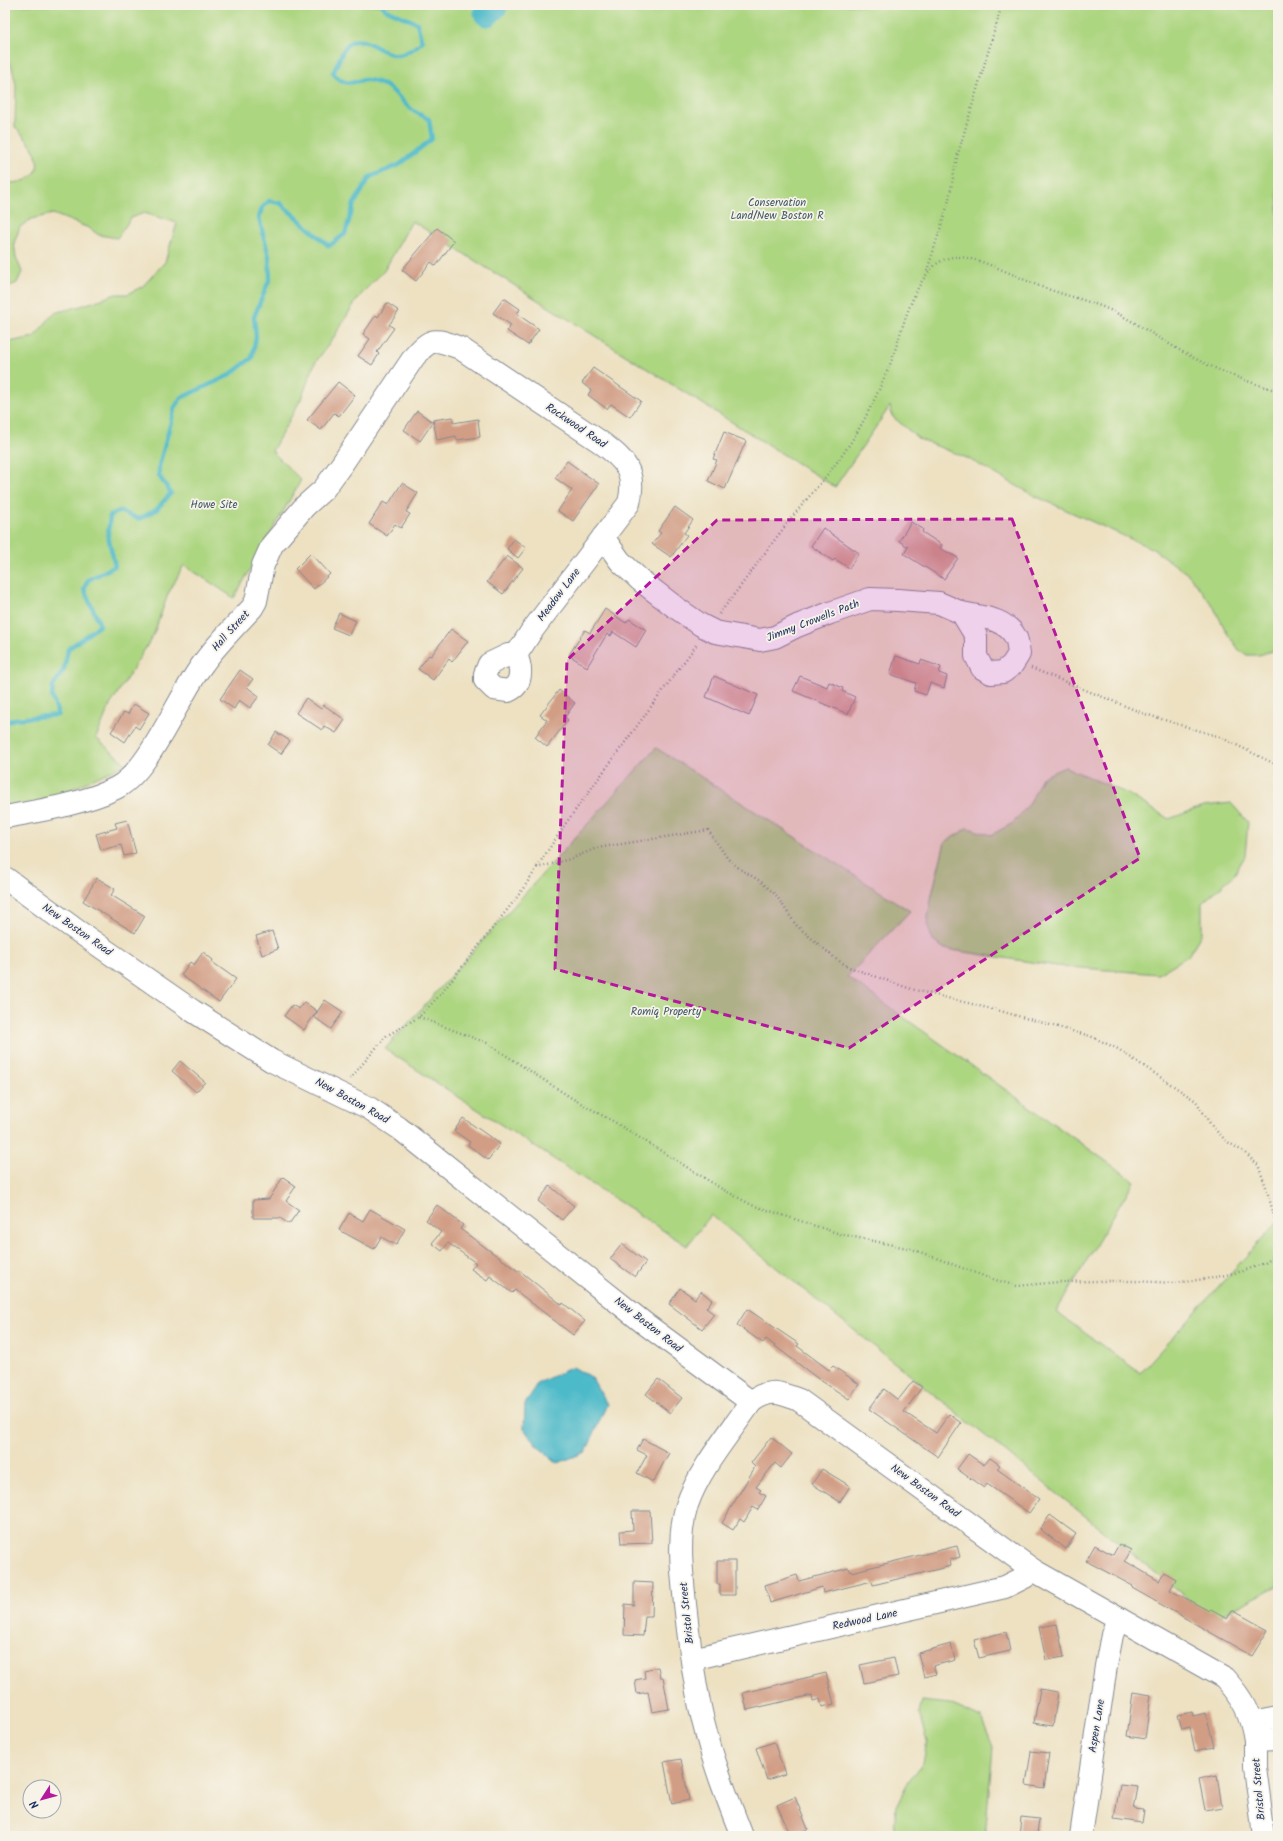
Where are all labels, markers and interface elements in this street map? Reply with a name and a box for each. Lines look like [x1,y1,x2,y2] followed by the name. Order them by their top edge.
[730,194,824,225] park label: Conservation Land/New Boston R
[542,399,611,454] street label: Rockwood Road
[191,496,237,514] park label: Howe Site
[533,564,585,626] street label: Meadow Lane
[764,595,862,647] street label: Jimmy Crowells Path
[208,606,255,656] street label: Hall Street
[38,899,116,961] street label: New Boston Road
[631,1003,702,1021] park label: Romiq Property
[312,1073,393,1129] street label: New Boston Road
[610,1293,686,1358] street label: New Boston Road
[886,1459,964,1523] street label: New Boston Road
[675,1580,699,1645] street label: Bristol Street
[831,1604,899,1636] street label: Redwood Lane
[1084,1698,1110,1754] street label: Aspen Lane
[1247,1757,1271,1821] street label: Bristol Street
[22,1779,62,1819] north arrow
[25,1796,44,1812] text: N

